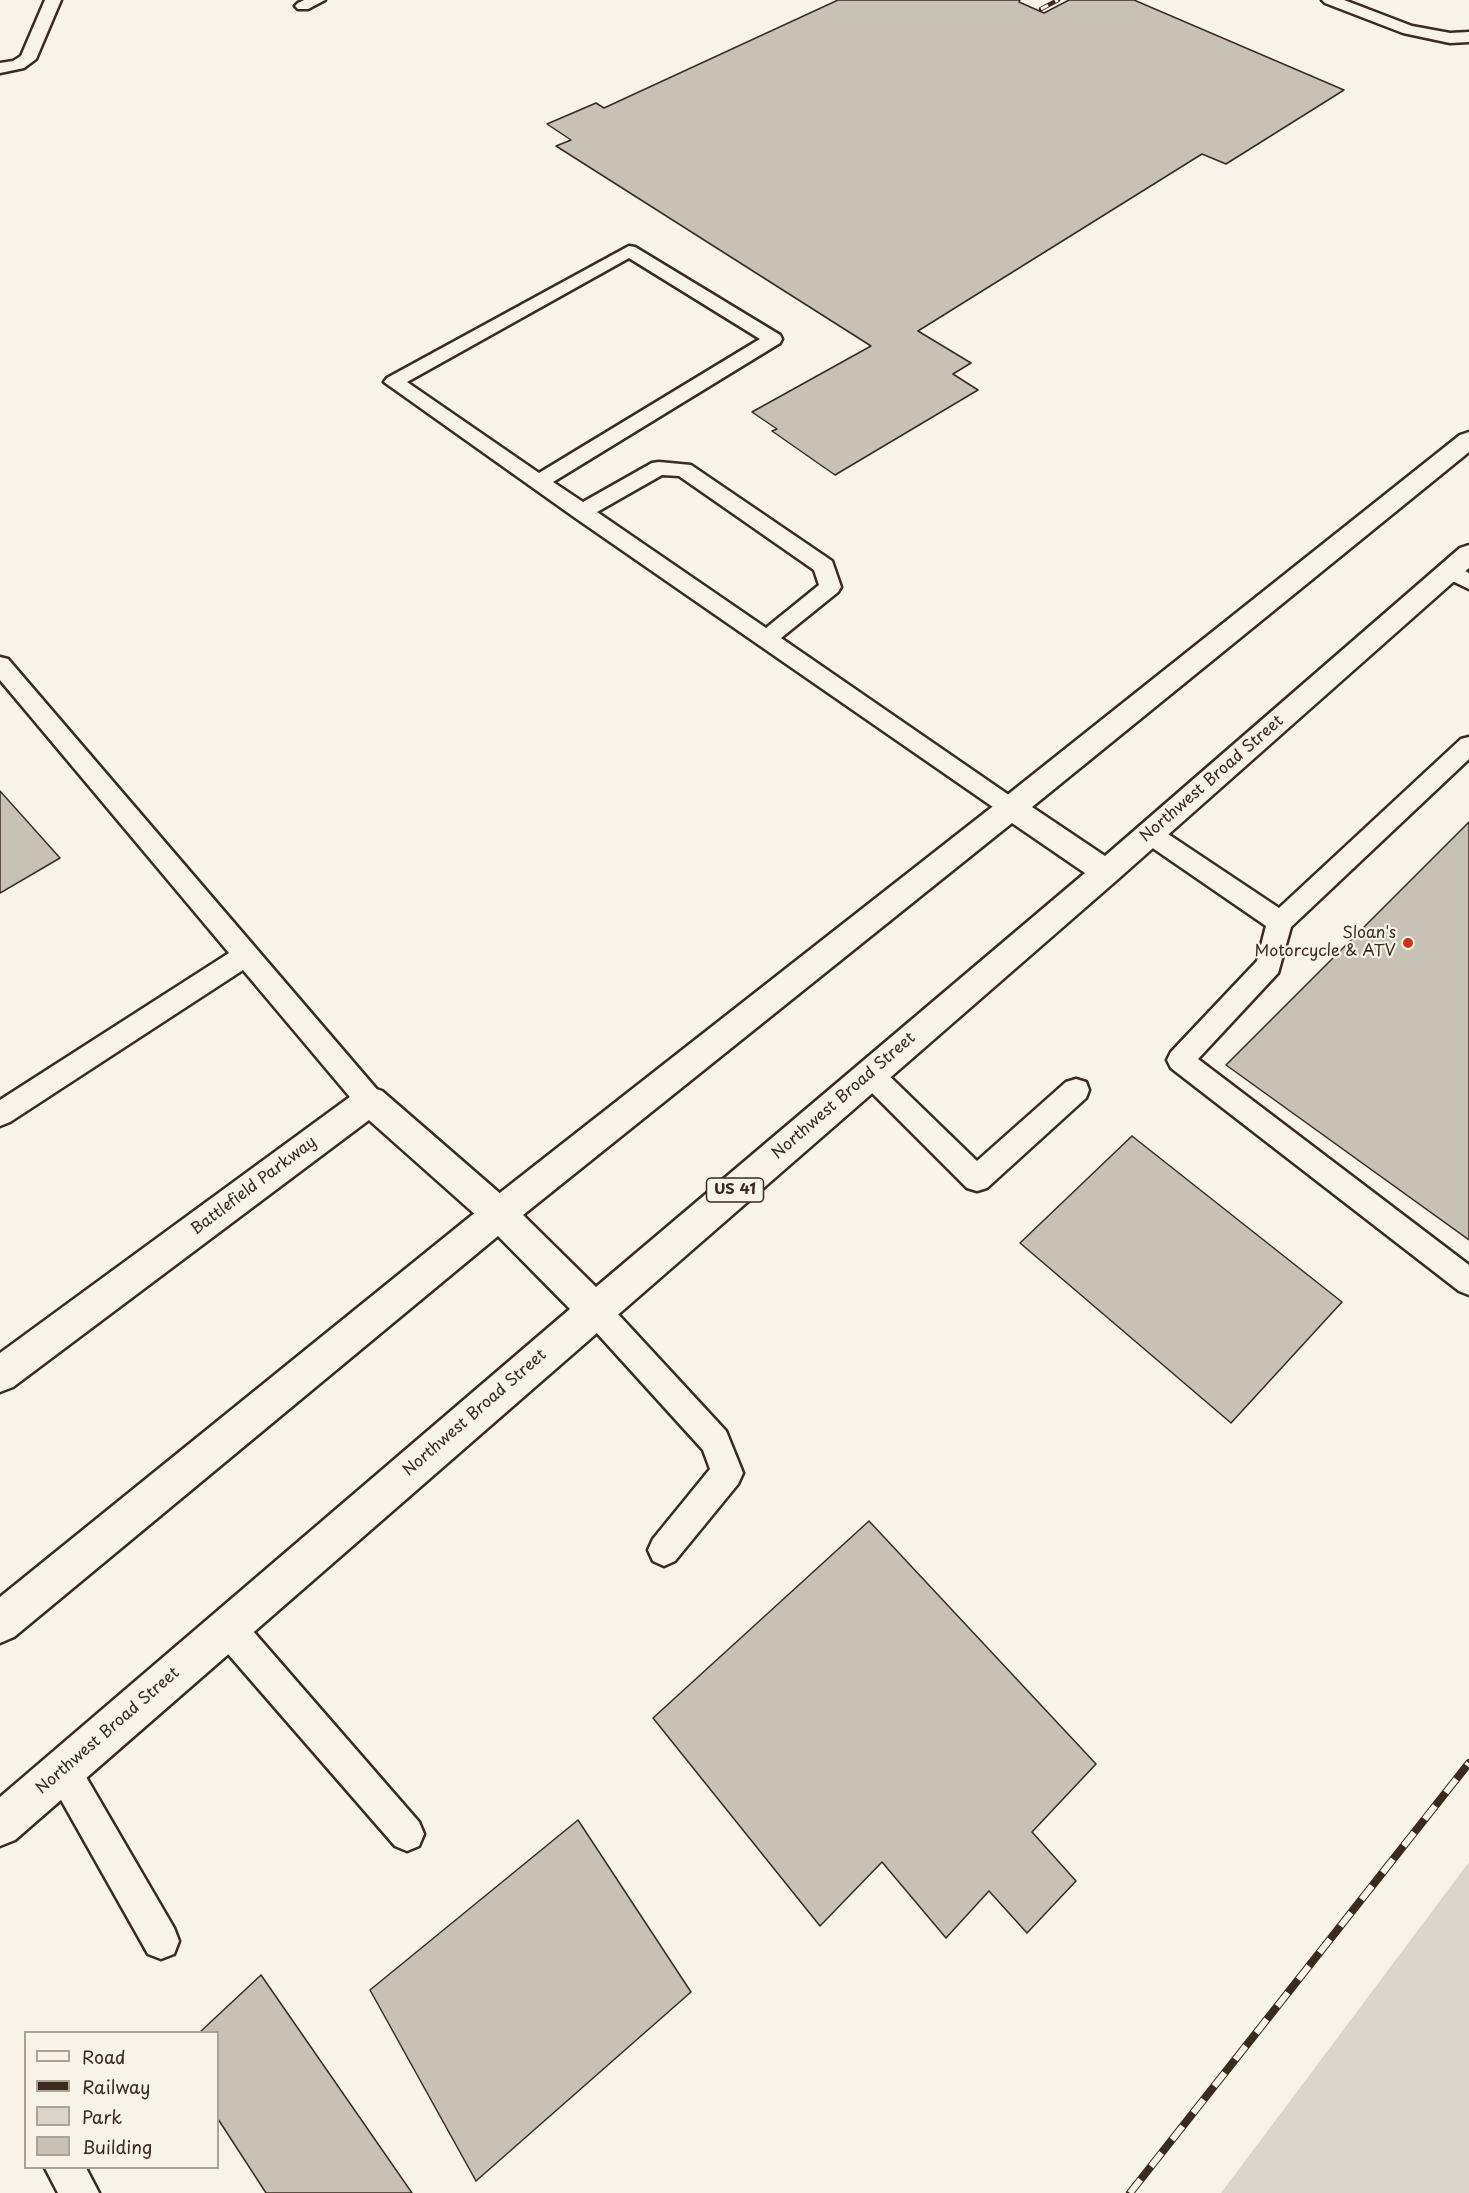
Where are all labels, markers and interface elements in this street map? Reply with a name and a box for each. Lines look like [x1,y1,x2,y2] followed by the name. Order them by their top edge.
[1136,712,1288,846] street label: Northwest Broad Street
[1254,924,1396,962] place label: Sloan's Motorcycle & ATV
[1401,936,1415,950] marker: Sloan's Motorcycle & ATV
[768,1029,920,1163] street label: Northwest Broad Street
[188,1133,320,1239] street label: Battlefield Parkway
[706,1178,764,1202] road number: US 41
[399,1346,551,1480] street label: Northwest Broad Street
[32,1664,184,1798] street label: Northwest Broad Street
[24,2031,219,2169] legend
[82,2043,126,2070] text: Road
[82,2073,150,2100] text: Railway
[82,2103,122,2130] text: Park
[82,2133,152,2160] text: Building

